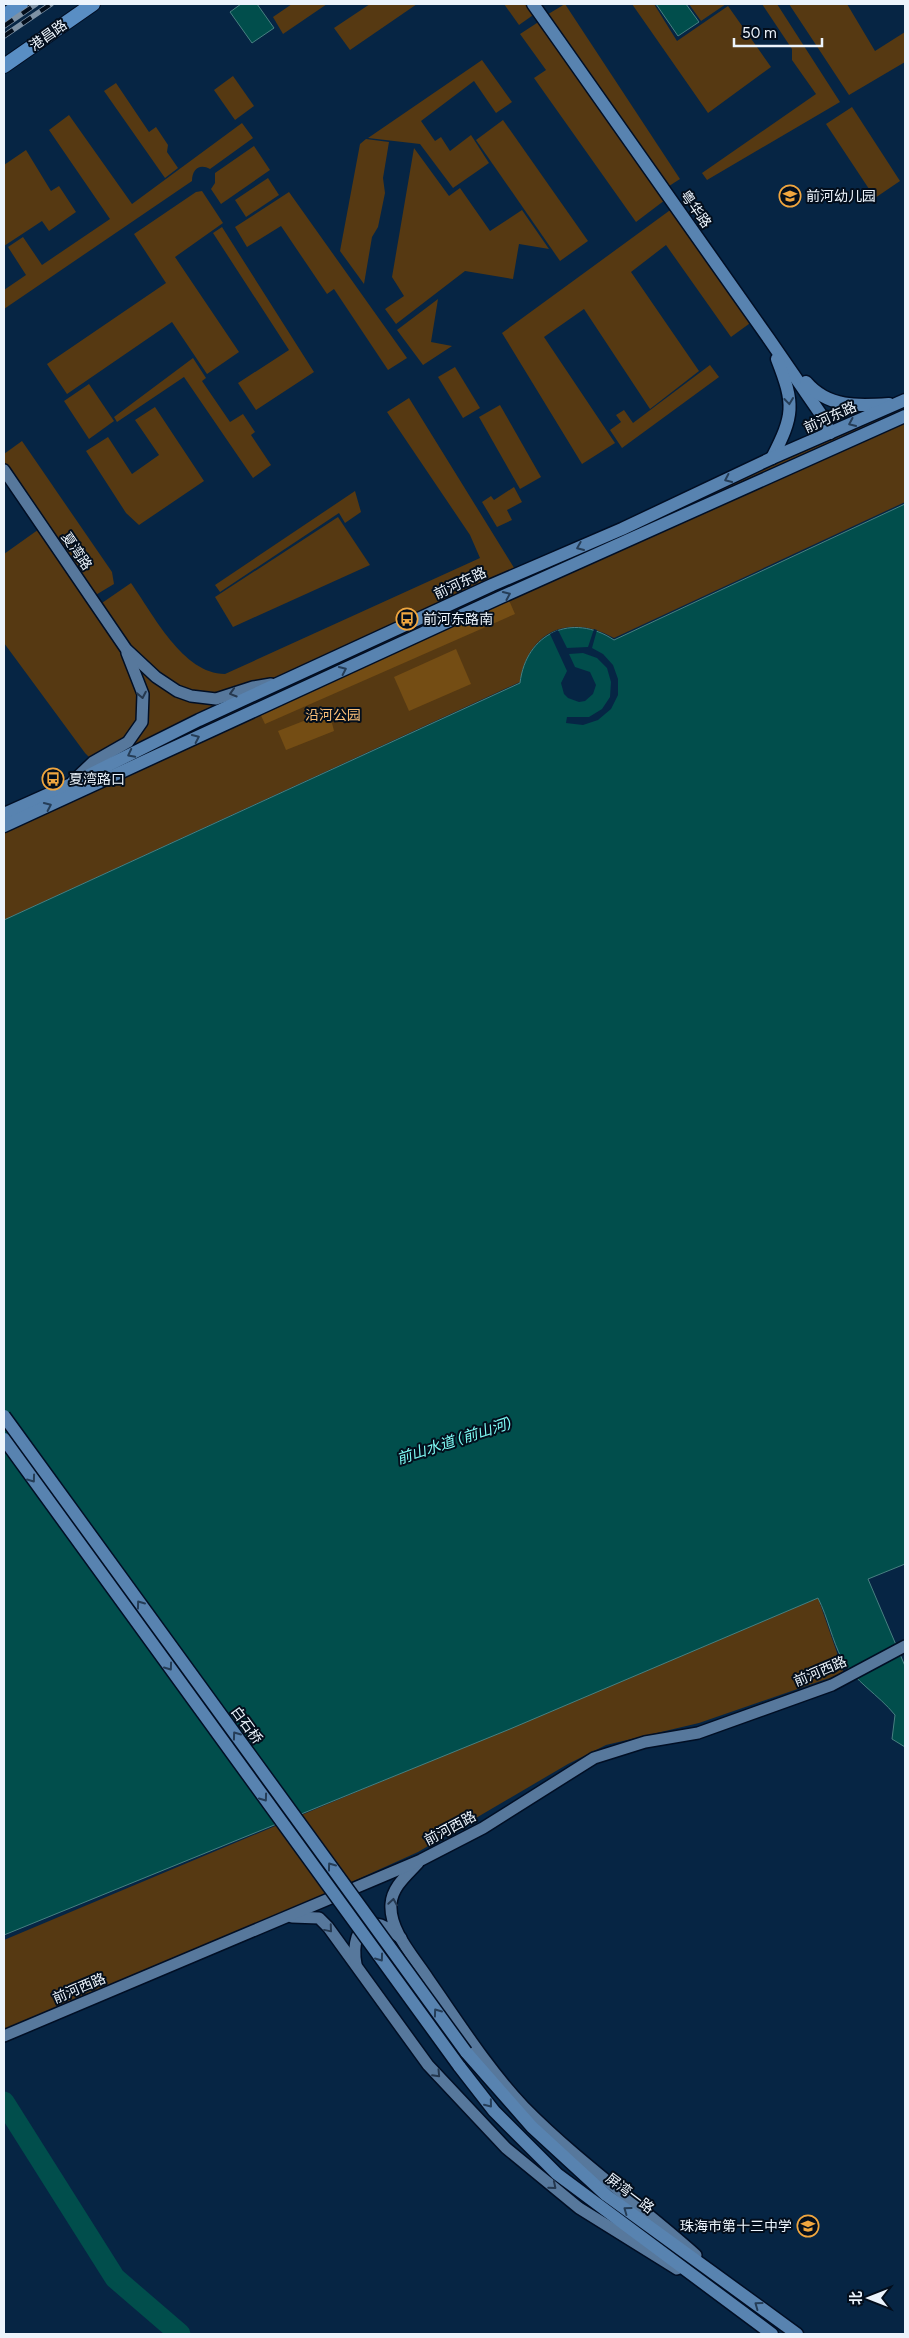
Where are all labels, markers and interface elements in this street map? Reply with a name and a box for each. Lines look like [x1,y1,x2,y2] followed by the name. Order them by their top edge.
[734,15,822,47] scale bar
[26,16,70,54] street label: 港昌路
[742,24,777,42] text: 50 m
[778,184,802,208] school or university icon: 前河幼儿园
[677,187,715,231] street label: 粤华路
[806,188,876,205] place label: 前河幼儿园
[783,398,794,406] one-way arrow
[801,398,859,437] street label: 前河东路
[848,417,857,428] one-way arrow
[724,473,733,483] one-way arrow
[58,529,95,573] street label: 夏湾路
[576,540,585,551] one-way arrow
[431,564,489,603] street label: 前河东路
[502,590,511,601] one-way arrow
[395,607,419,631] bus stop icon: 前河东路南
[423,611,493,628] place label: 前河东路南
[338,666,347,676] one-way arrow
[229,688,237,698] one-way arrow
[136,690,146,699] one-way arrow
[305,707,361,724] park label: 沿河公园
[191,734,200,744] one-way arrow
[127,748,136,758] one-way arrow
[41,767,65,791] bus stop icon: 夏湾路口
[69,771,125,788] place label: 夏湾路口
[43,801,52,812] one-way arrow
[394,1414,514,1468] water label: 前山水道 (前山河)
[26,1473,36,1482] one-way arrow
[137,1600,146,1610] one-way arrow
[791,1653,849,1690] street label: 前河西路
[163,1661,172,1671] one-way arrow
[227,1703,266,1747] street label: 白石桥
[233,1731,242,1741] one-way arrow
[258,1792,267,1802] one-way arrow
[422,1808,479,1849] street label: 前河西路
[329,1863,337,1872] one-way arrow
[387,1897,397,1906] one-way arrow
[324,1924,333,1933] one-way arrow
[374,1952,383,1962] one-way arrow
[50,1970,108,2007] street label: 前河西路
[434,2008,443,2018] one-way arrow
[431,2068,440,2077] one-way arrow
[484,2099,493,2108] one-way arrow
[602,2170,657,2217] street label: 屏湾一路
[547,2181,556,2189] one-way arrow
[624,2207,633,2215] one-way arrow
[796,2214,820,2238] school or university icon: 珠海市第十三中学
[680,2218,792,2235] place label: 珠海市第十三中学
[844,2273,894,2323] north arrow
[848,2291,865,2305] text: 北
[754,2302,764,2311] one-way arrow

